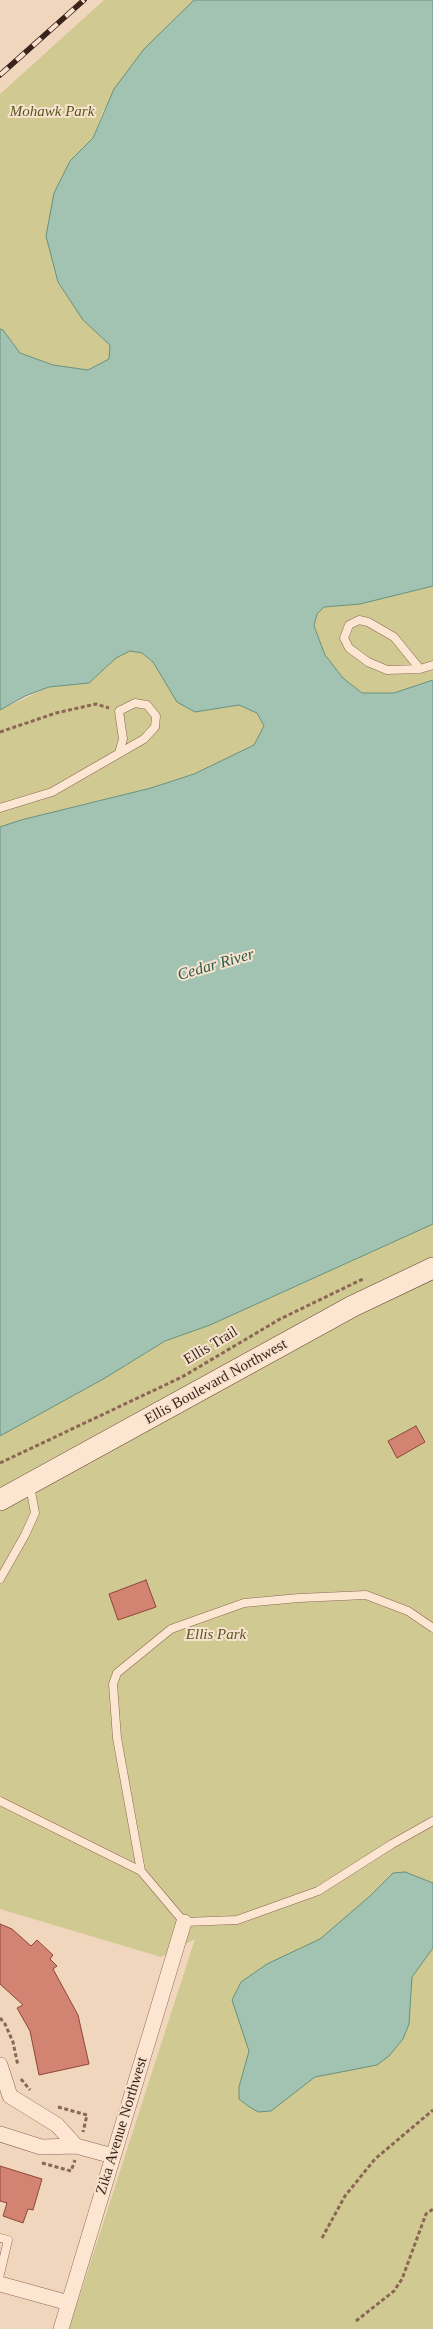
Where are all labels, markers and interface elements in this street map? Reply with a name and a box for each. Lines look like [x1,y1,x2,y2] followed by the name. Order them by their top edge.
[10,103,94,121] park label: Mohawk Park
[176,945,256,985] water label: Cedar River
[181,1323,241,1369] street label: Ellis Trail
[142,1335,290,1429] street label: Ellis Boulevard Northwest
[186,1626,246,1644] park label: Ellis Park
[92,2055,152,2197] street label: Zika Avenue Northwest

